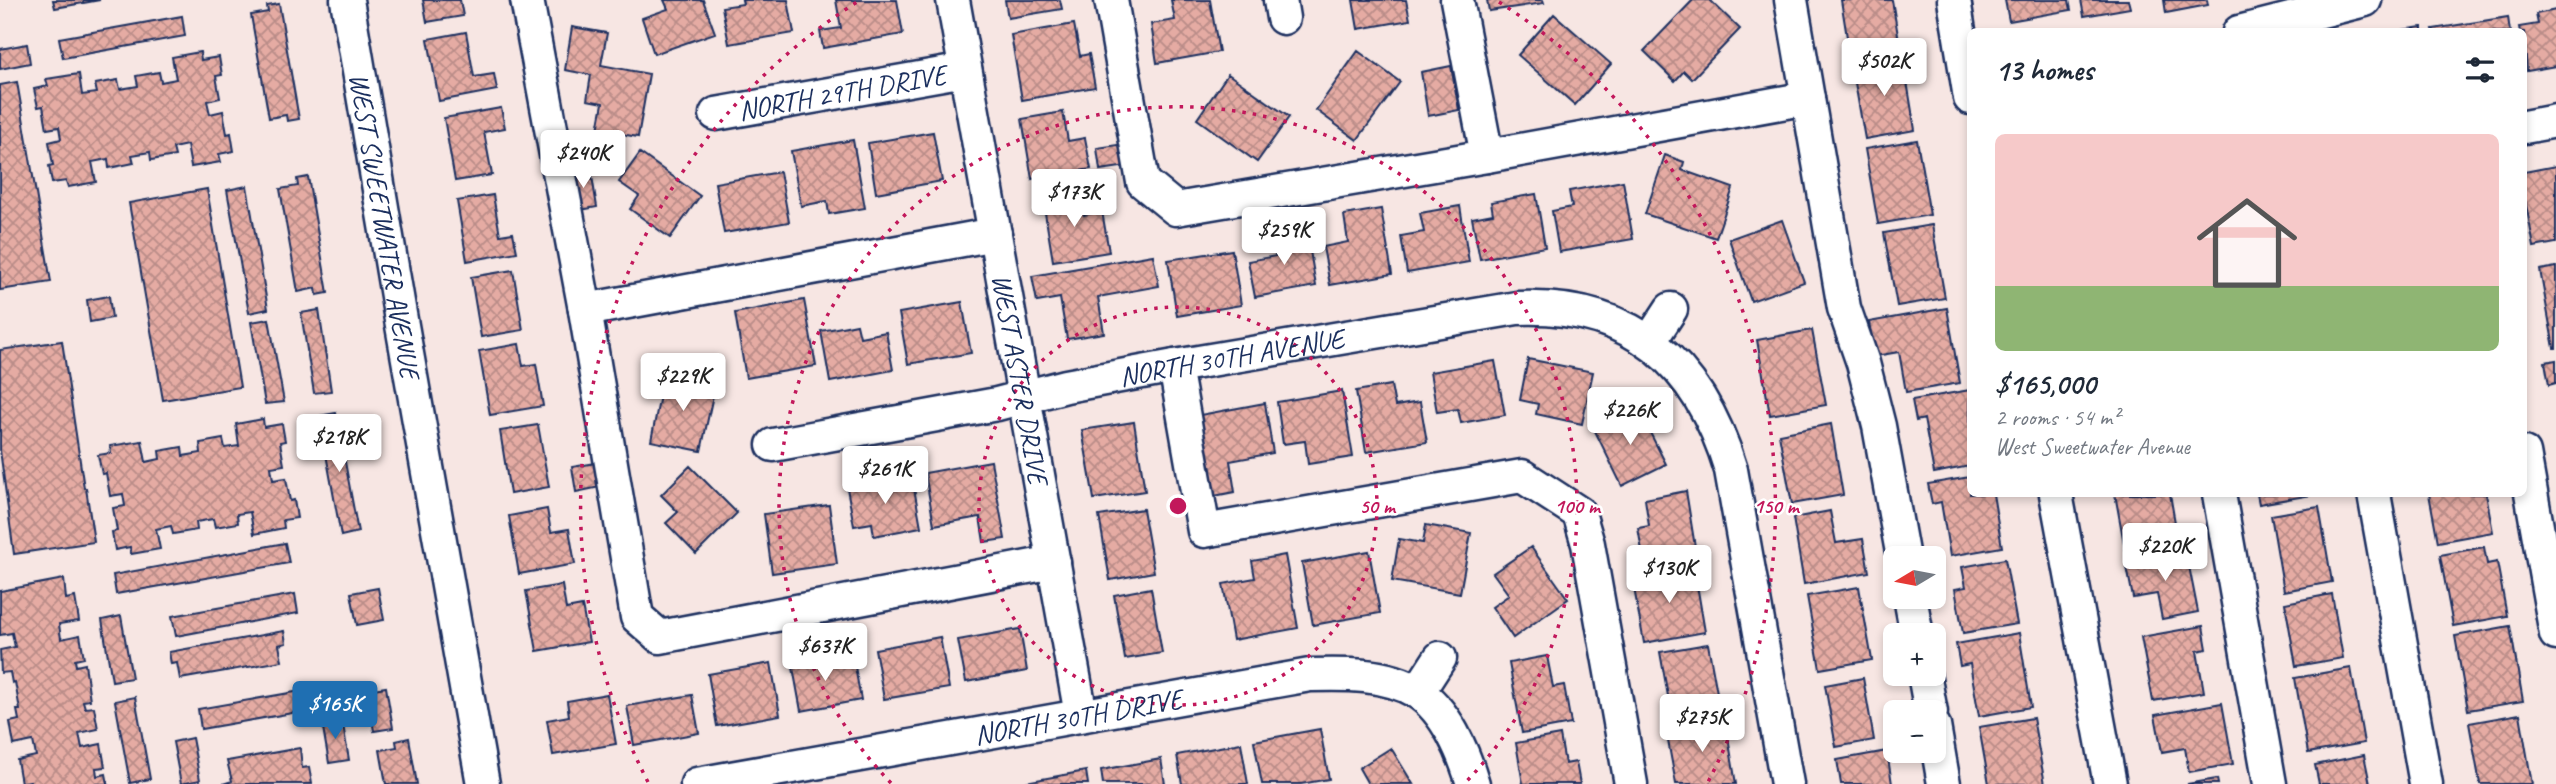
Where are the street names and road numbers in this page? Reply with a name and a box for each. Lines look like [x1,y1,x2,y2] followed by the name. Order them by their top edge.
[735,56,952,127] street label: NORTH 29TH DRIVE
[342,71,429,385] street label: WEST SWEETWATER AVENUE
[985,271,1057,490] street label: WEST ASTER DRIVE
[1116,320,1349,393] street label: NORTH 30TH AVENUE
[971,680,1188,752] street label: NORTH 30TH DRIVE

